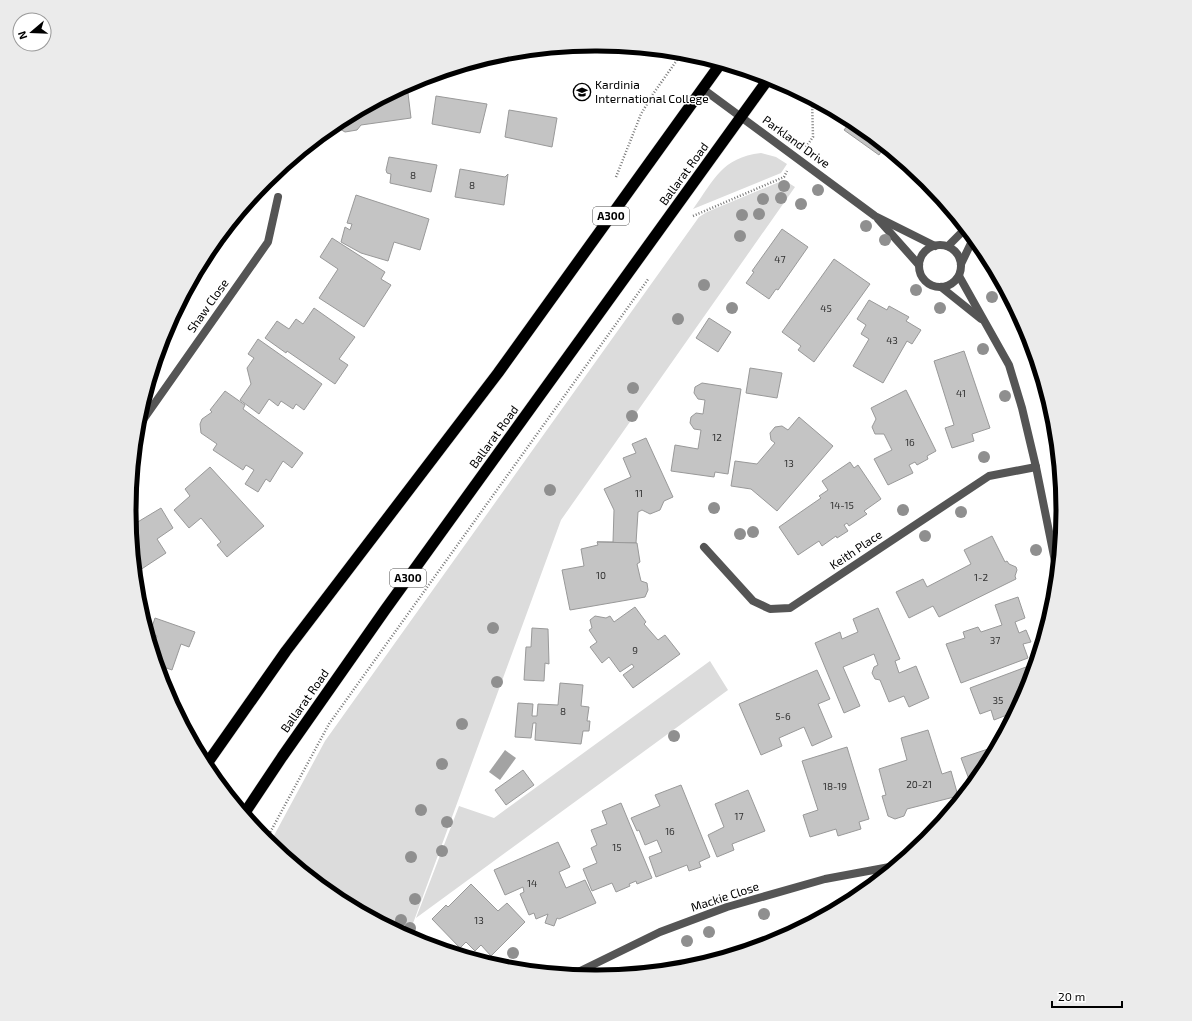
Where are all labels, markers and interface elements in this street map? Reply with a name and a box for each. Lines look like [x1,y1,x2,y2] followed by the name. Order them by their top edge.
[12,12,52,52] north arrow
[15,29,30,41] text: N
[595,77,709,105] place label: Kardinia International College
[572,82,592,102] school or university icon: Kardinia International College
[760,112,833,170] street label: Parkland Drive
[656,139,711,207] street label: Ballarat Road
[410,169,416,181] house number: 8
[469,179,475,191] house number: 8
[593,207,629,225] road number: A300
[774,253,786,265] house number: 47
[184,276,231,335] street label: Shaw Close
[820,302,832,314] house number: 45
[886,334,898,346] house number: 43
[956,387,966,399] house number: 41
[466,402,521,470] street label: Ballarat Road
[712,431,722,443] house number: 12
[905,436,915,448] house number: 16
[784,457,794,469] house number: 13
[635,487,643,499] house number: 11
[830,499,854,511] house number: 14-15
[827,527,884,572] street label: Keith Place
[390,569,426,587] road number: A300
[596,569,606,581] house number: 10
[974,571,988,583] house number: 1-2
[990,634,1000,646] house number: 37
[632,644,638,656] house number: 9
[277,666,331,735] street label: Ballarat Road
[993,694,1003,706] house number: 35
[560,705,566,717] house number: 8
[775,710,791,722] house number: 5-6
[906,778,932,790] house number: 20-21
[823,780,847,792] house number: 18-19
[734,810,744,822] house number: 17
[665,825,675,837] house number: 16
[612,841,622,853] house number: 15
[527,877,537,889] house number: 14
[689,878,761,914] street label: Mackie Close
[474,914,484,926] house number: 13
[1052,983,1122,1009] scale bar
[1058,989,1085,1003] text: 20 m

